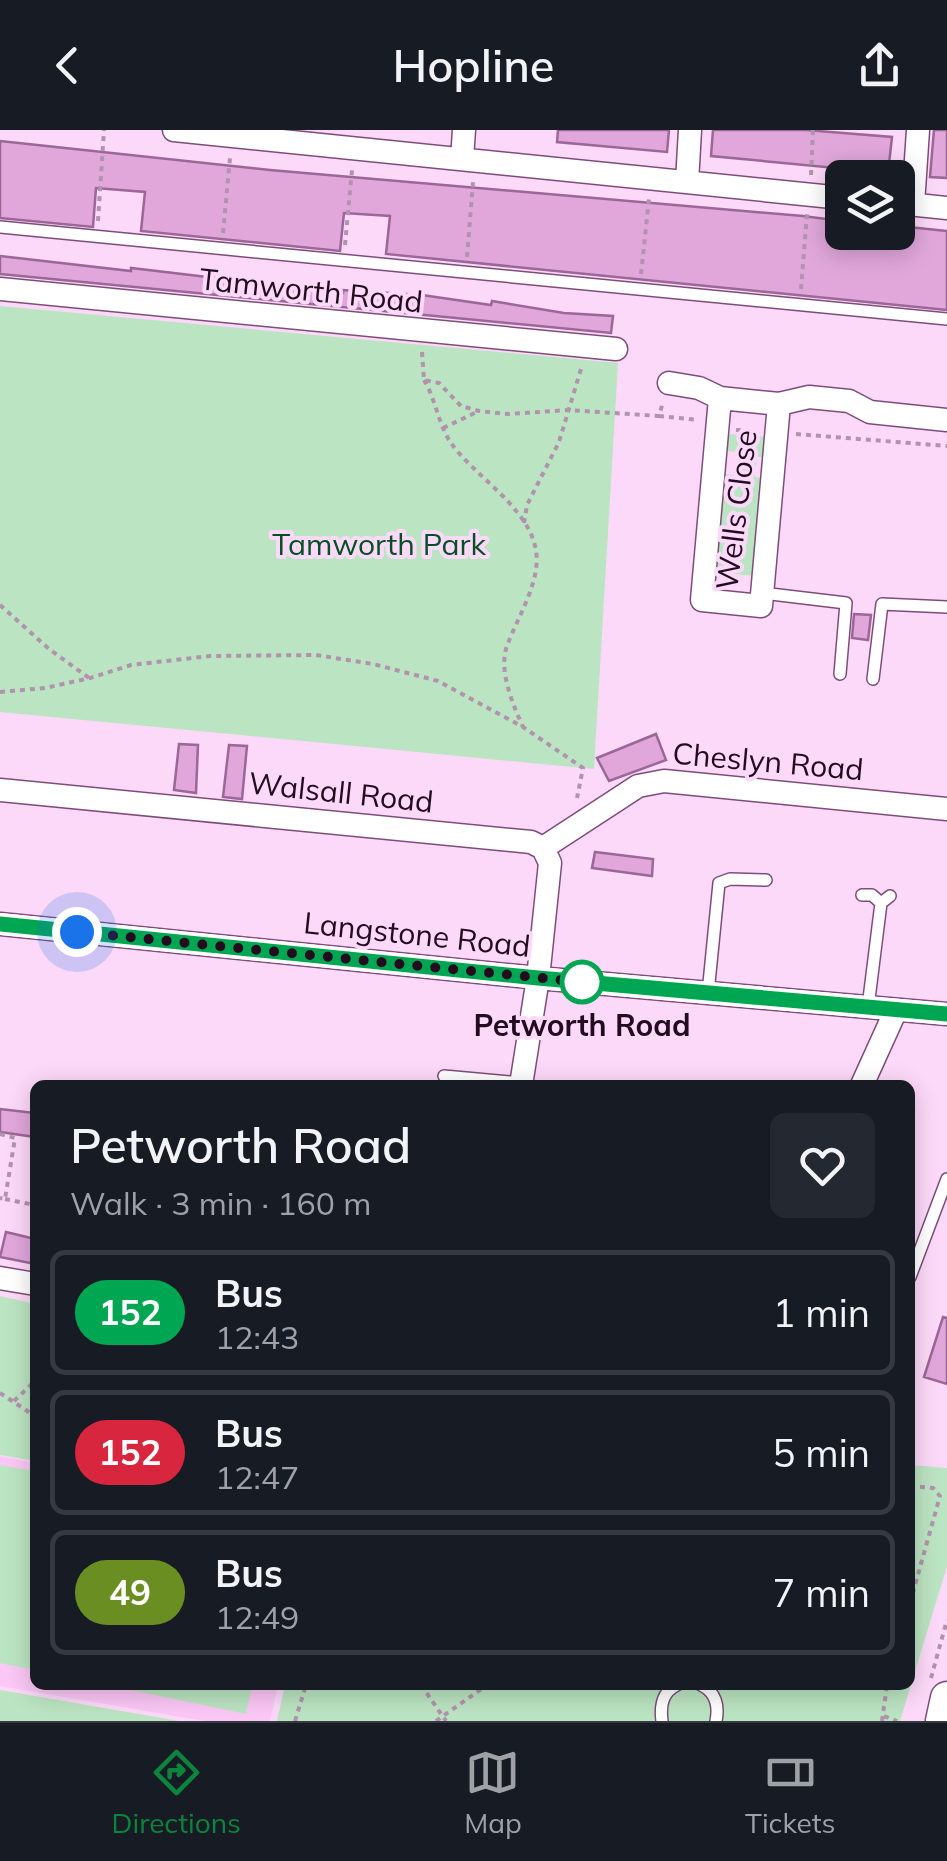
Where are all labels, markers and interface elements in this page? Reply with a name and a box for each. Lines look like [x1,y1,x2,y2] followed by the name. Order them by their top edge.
[393,37,554,93] text: Hopline
[40,38,95,93] icon: back
[852,38,907,93] icon: share
[825,160,915,250] map controls
[825,160,915,250] button: layers
[198,259,425,321] street label: Tamworth Road
[707,428,765,592] street label: Wells Close
[272,525,486,563] park label: Tamworth Park
[671,734,865,788] street label: Cheslyn Road
[247,763,435,821] street label: Walsall Road
[302,903,532,965] street label: Langstone Road
[52,907,102,957] your location
[561,961,603,1003] marker: Petworth Road
[473,1006,691,1044] place label: Petworth Road
[770,1113,875,1218] button: heart
[70,1115,411,1175] text: Petworth Road
[70,1183,371,1223] text: Walk · 3 min · 160 m
[215,1269,283,1317] text: Bus
[773,1289,870,1337] text: 1 min
[98,1290,162,1334] text: 152
[215,1317,299,1357] text: 12:43
[215,1409,283,1457] text: Bus
[773,1429,870,1477] text: 5 min
[98,1430,162,1474] text: 152
[215,1457,299,1497] text: 12:47
[215,1549,283,1597] text: Bus
[773,1569,870,1617] text: 7 min
[109,1570,151,1614] text: 49
[215,1597,299,1637] text: 12:49
[112,1745,241,1840] tab: Directions
[464,1745,522,1840] tab: Map
[745,1745,835,1840] tab: Tickets

